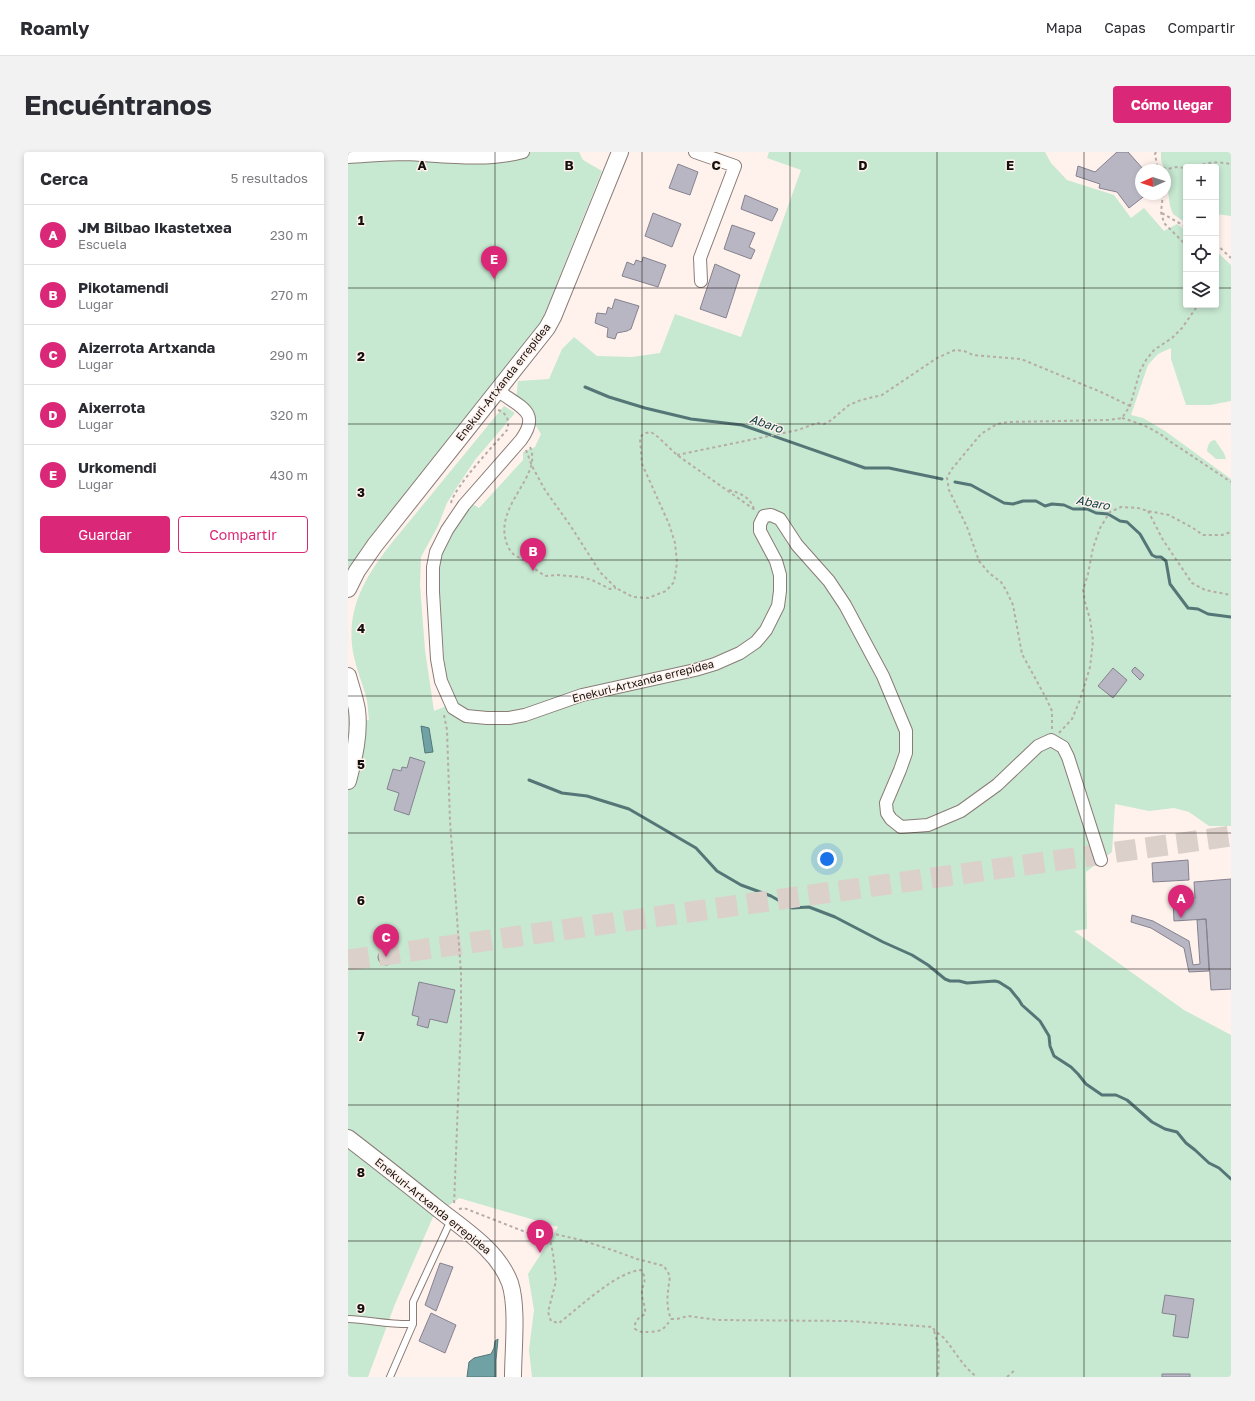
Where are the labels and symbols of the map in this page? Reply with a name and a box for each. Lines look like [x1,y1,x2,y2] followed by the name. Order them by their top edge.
[417,157,427,173] text: A
[564,157,574,173] text: B
[711,157,721,173] text: C
[858,157,868,173] text: D
[1006,157,1014,173] text: E
[1135,164,1171,200] north arrow
[358,212,365,228] text: 1
[481,246,507,279] pin: E
[453,320,553,443] street label: Enekuri-Artxanda errepidea
[357,348,365,364] text: 2
[748,411,785,436] water label: Abaro
[357,484,365,500] text: 3
[1075,492,1112,513] water label: Abaro
[520,538,546,571] pin: B
[357,620,365,636] text: 4
[571,657,715,704] street label: Enekuri-Artxanda errepidea
[357,756,365,772] text: 5
[817,849,837,869] your location
[1168,885,1194,918] pin: A
[357,892,365,908] text: 6
[373,924,399,957] pin: C
[357,1028,365,1044] text: 7
[373,1155,494,1256] street label: Enekuri-Artxanda errepidea
[357,1164,365,1180] text: 8
[527,1220,553,1253] pin: D
[357,1300,365,1316] text: 9

